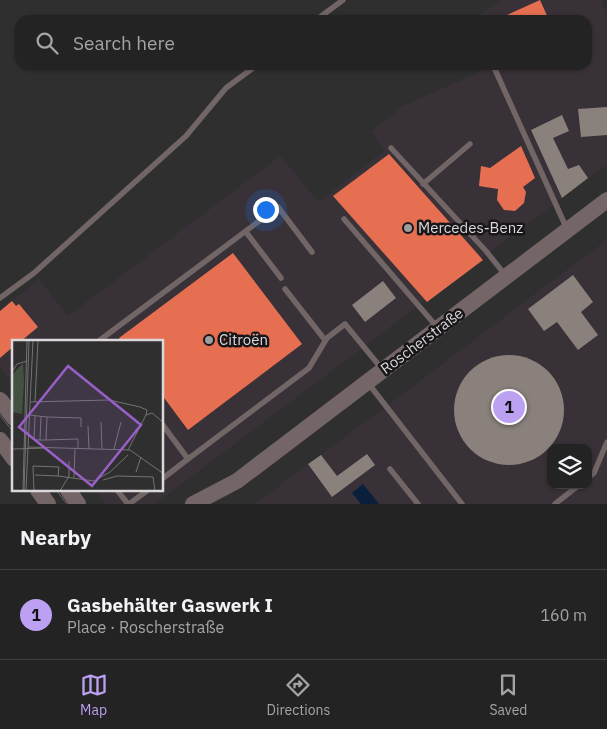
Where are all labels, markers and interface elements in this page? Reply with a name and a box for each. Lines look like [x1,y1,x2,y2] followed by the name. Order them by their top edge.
[15,15,592,70] search box
[33,29,61,57] icon: search
[73,31,175,55] text: Search here
[253,197,279,223] your location
[418,218,523,237] place label: Mercedes-Benz
[402,222,414,234] marker: Mercedes-Benz
[377,303,467,378] street label: Roscherstraße
[219,330,268,349] place label: Citroën
[203,334,215,346] marker: Citroën
[12,340,164,492] inset map
[493,388,525,426] pin: 1
[547,444,592,489] map controls
[547,444,592,489] button: layers
[20,523,91,551] text: Nearby
[67,593,273,617] text: Gasbehälter Gaswerk I
[31,605,41,625] text: 1
[540,605,587,625] text: 160 m
[67,617,224,637] text: Place · Roscherstraße
[80,671,108,719] tab: Map
[267,671,330,719] tab: Directions
[489,671,527,719] tab: Saved

